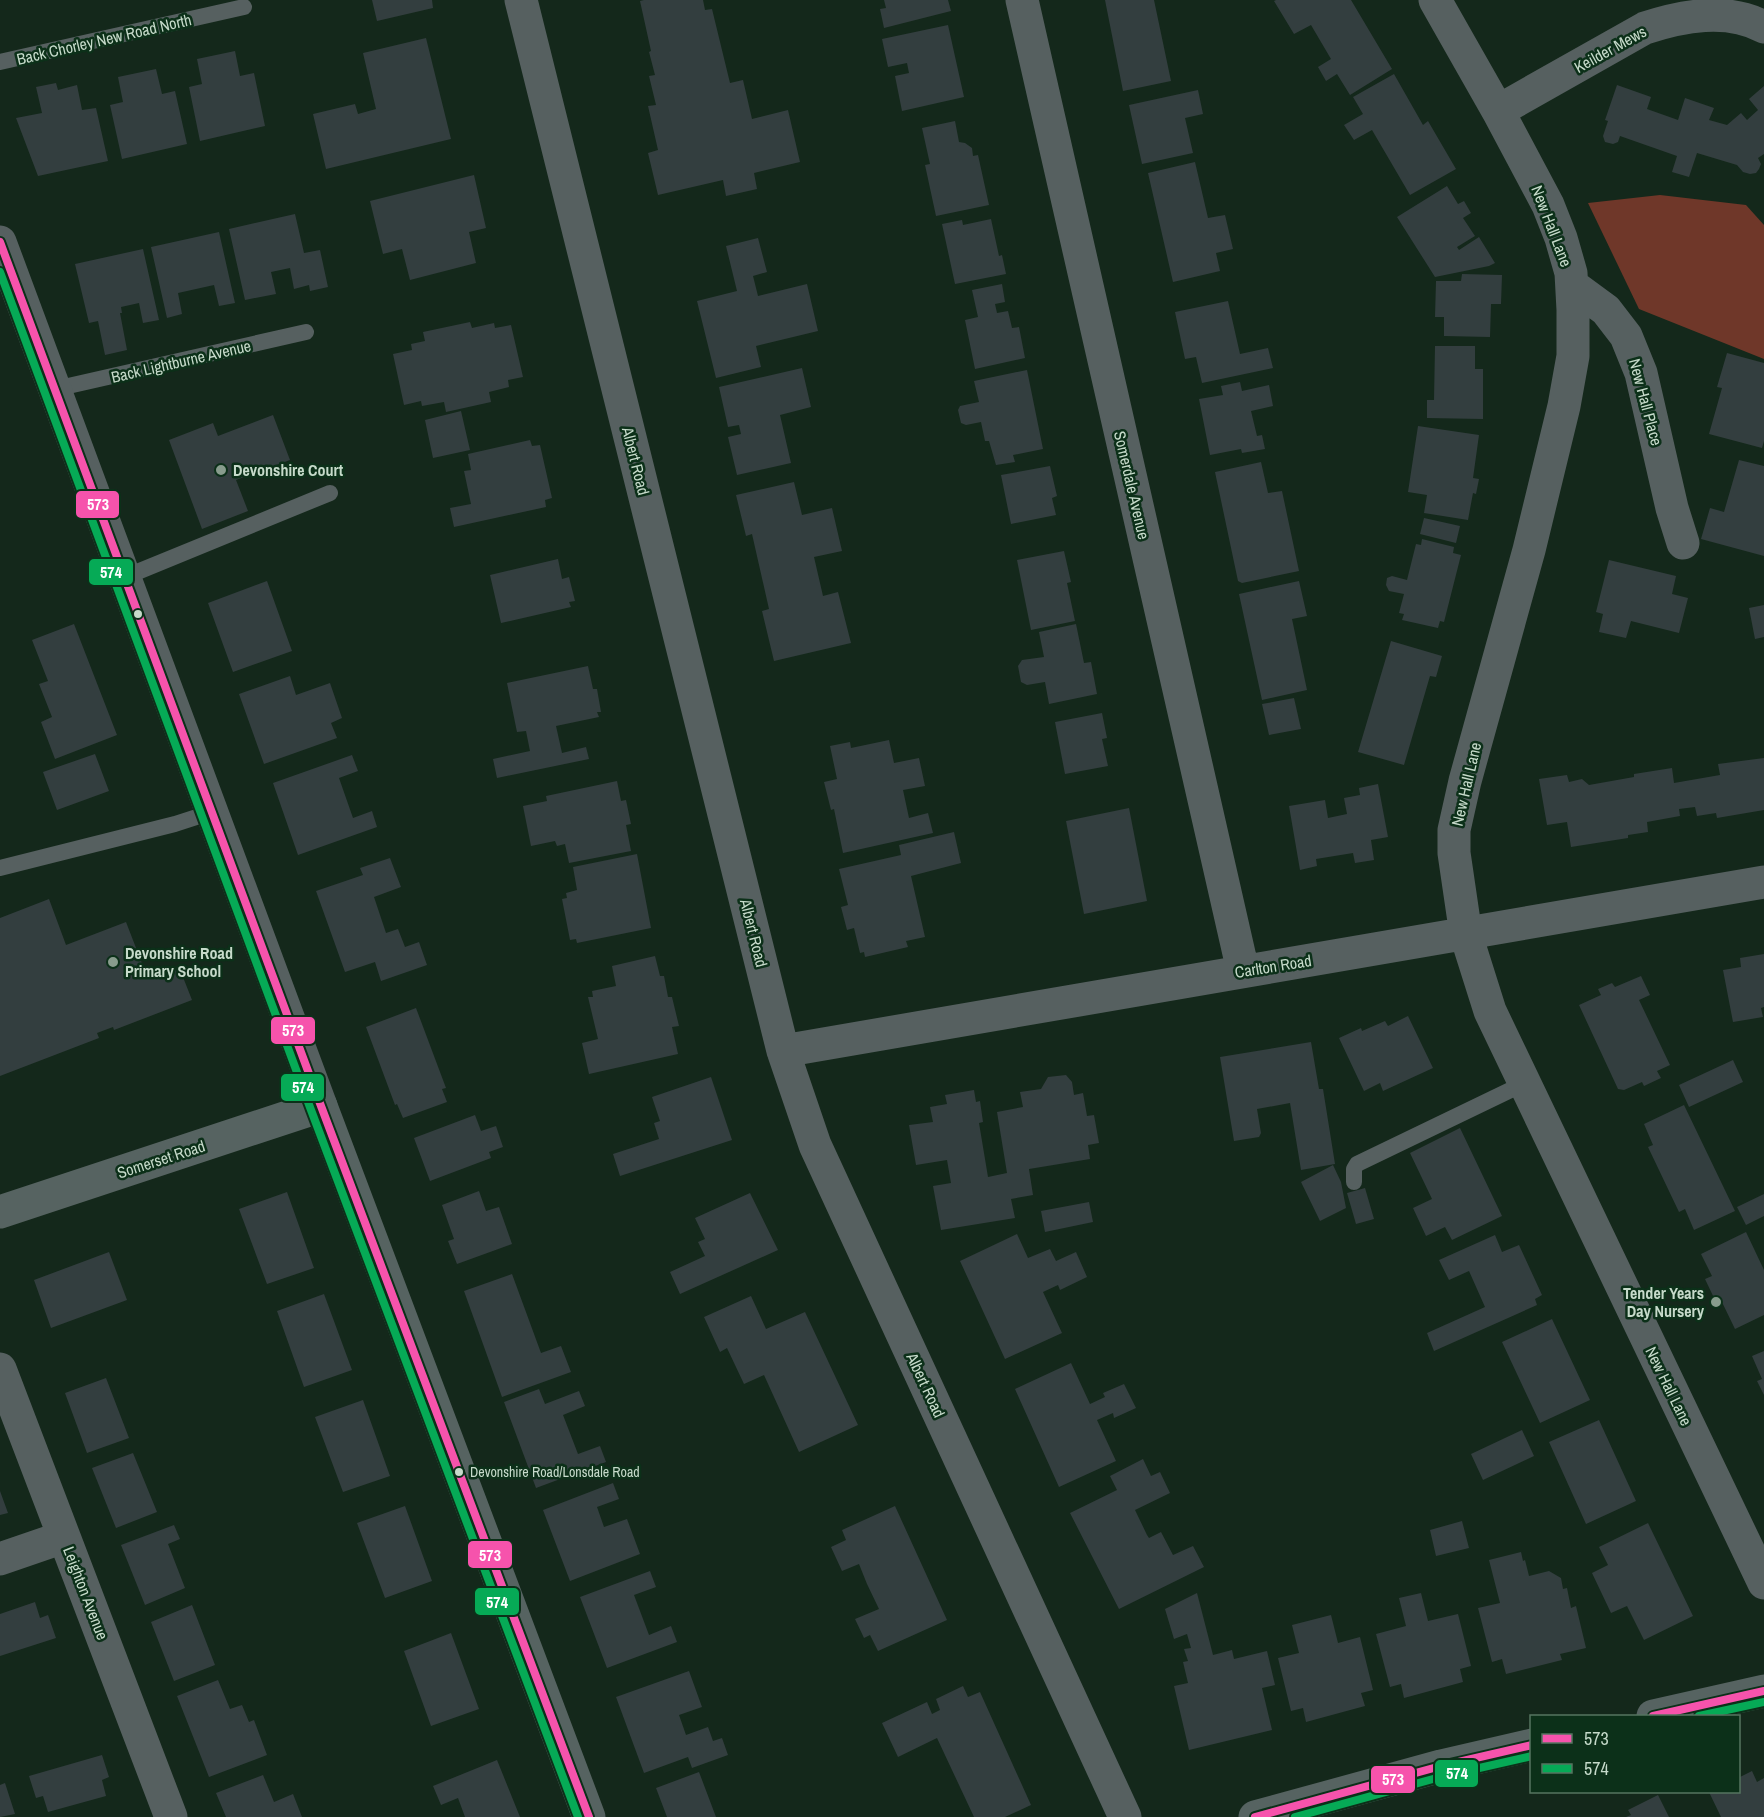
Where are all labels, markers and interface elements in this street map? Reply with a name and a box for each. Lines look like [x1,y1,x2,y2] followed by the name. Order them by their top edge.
[14,8,194,70] street label: Back Chorley New Road North
[1570,20,1650,78] street label: Keilder Mews
[1526,182,1578,270] street label: New Hall Lane
[109,334,253,388] street label: Back Lightburne Avenue
[1624,356,1668,448] street label: New Hall Place
[617,424,655,497] street label: Albert Road
[1109,429,1155,541] street label: Somerdale Avenue
[233,459,344,481] place label: Devonshire Court
[214,463,228,477] marker: Devonshire Court
[75,490,120,519] line badge: 573
[87,493,109,515] text: 573
[88,558,134,586] line badge: 574
[100,561,123,583] text: 574
[132,608,144,620] unlabelled marker
[1446,740,1486,828] street label: New Hall Lane
[735,896,773,969] street label: Albert Road
[125,942,233,982] place label: Devonshire Road Primary School
[1233,949,1313,983] street label: Carlton Road
[106,955,120,969] marker: Devonshire Road Primary School
[270,1016,316,1045] line badge: 573
[282,1019,304,1041] text: 573
[280,1073,325,1102] line badge: 574
[292,1076,315,1098] text: 574
[114,1134,208,1184] street label: Somerset Road
[1623,1282,1705,1322] place label: Tender Years Day Nursery
[1709,1295,1723,1309] marker: Tender Years Day Nursery
[1640,1343,1698,1429] street label: New Hall Lane
[901,1348,951,1421] street label: Albert Road
[470,1463,640,1481] place label: Devonshire Road/Lonsdale Road
[453,1466,465,1478] marker: Devonshire Road/Lonsdale Road
[467,1540,513,1569] line badge: 573
[58,1543,114,1643] street label: Leighton Avenue
[479,1544,501,1566] text: 573
[474,1587,520,1616] line badge: 574
[486,1591,509,1613] text: 574
[1530,1715,1740,1793] legend
[1584,1726,1609,1751] text: 573
[1584,1756,1609,1781] text: 574
[1434,1759,1479,1788] line badge: 574
[1446,1762,1469,1784] text: 574
[1370,1765,1416,1794] line badge: 573
[1382,1768,1404,1790] text: 573

